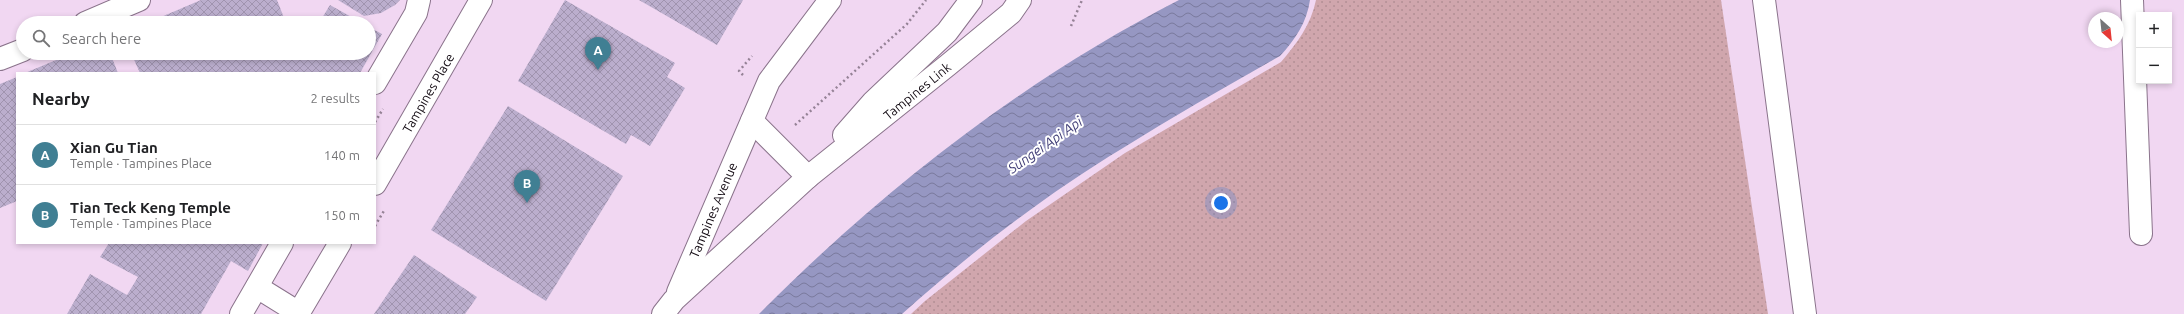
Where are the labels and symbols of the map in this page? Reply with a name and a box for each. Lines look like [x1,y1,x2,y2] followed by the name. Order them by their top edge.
[2088,12,2124,48] north arrow
[585,37,611,70] pin: A
[400,51,456,135] street label: Tampines Place
[881,59,954,122] street label: Tampines Link
[1004,113,1086,177] water label: Sungei Api Api
[687,160,739,260] street label: Tampines Avenue
[514,170,540,203] pin: B
[1211,193,1231,213] your location

